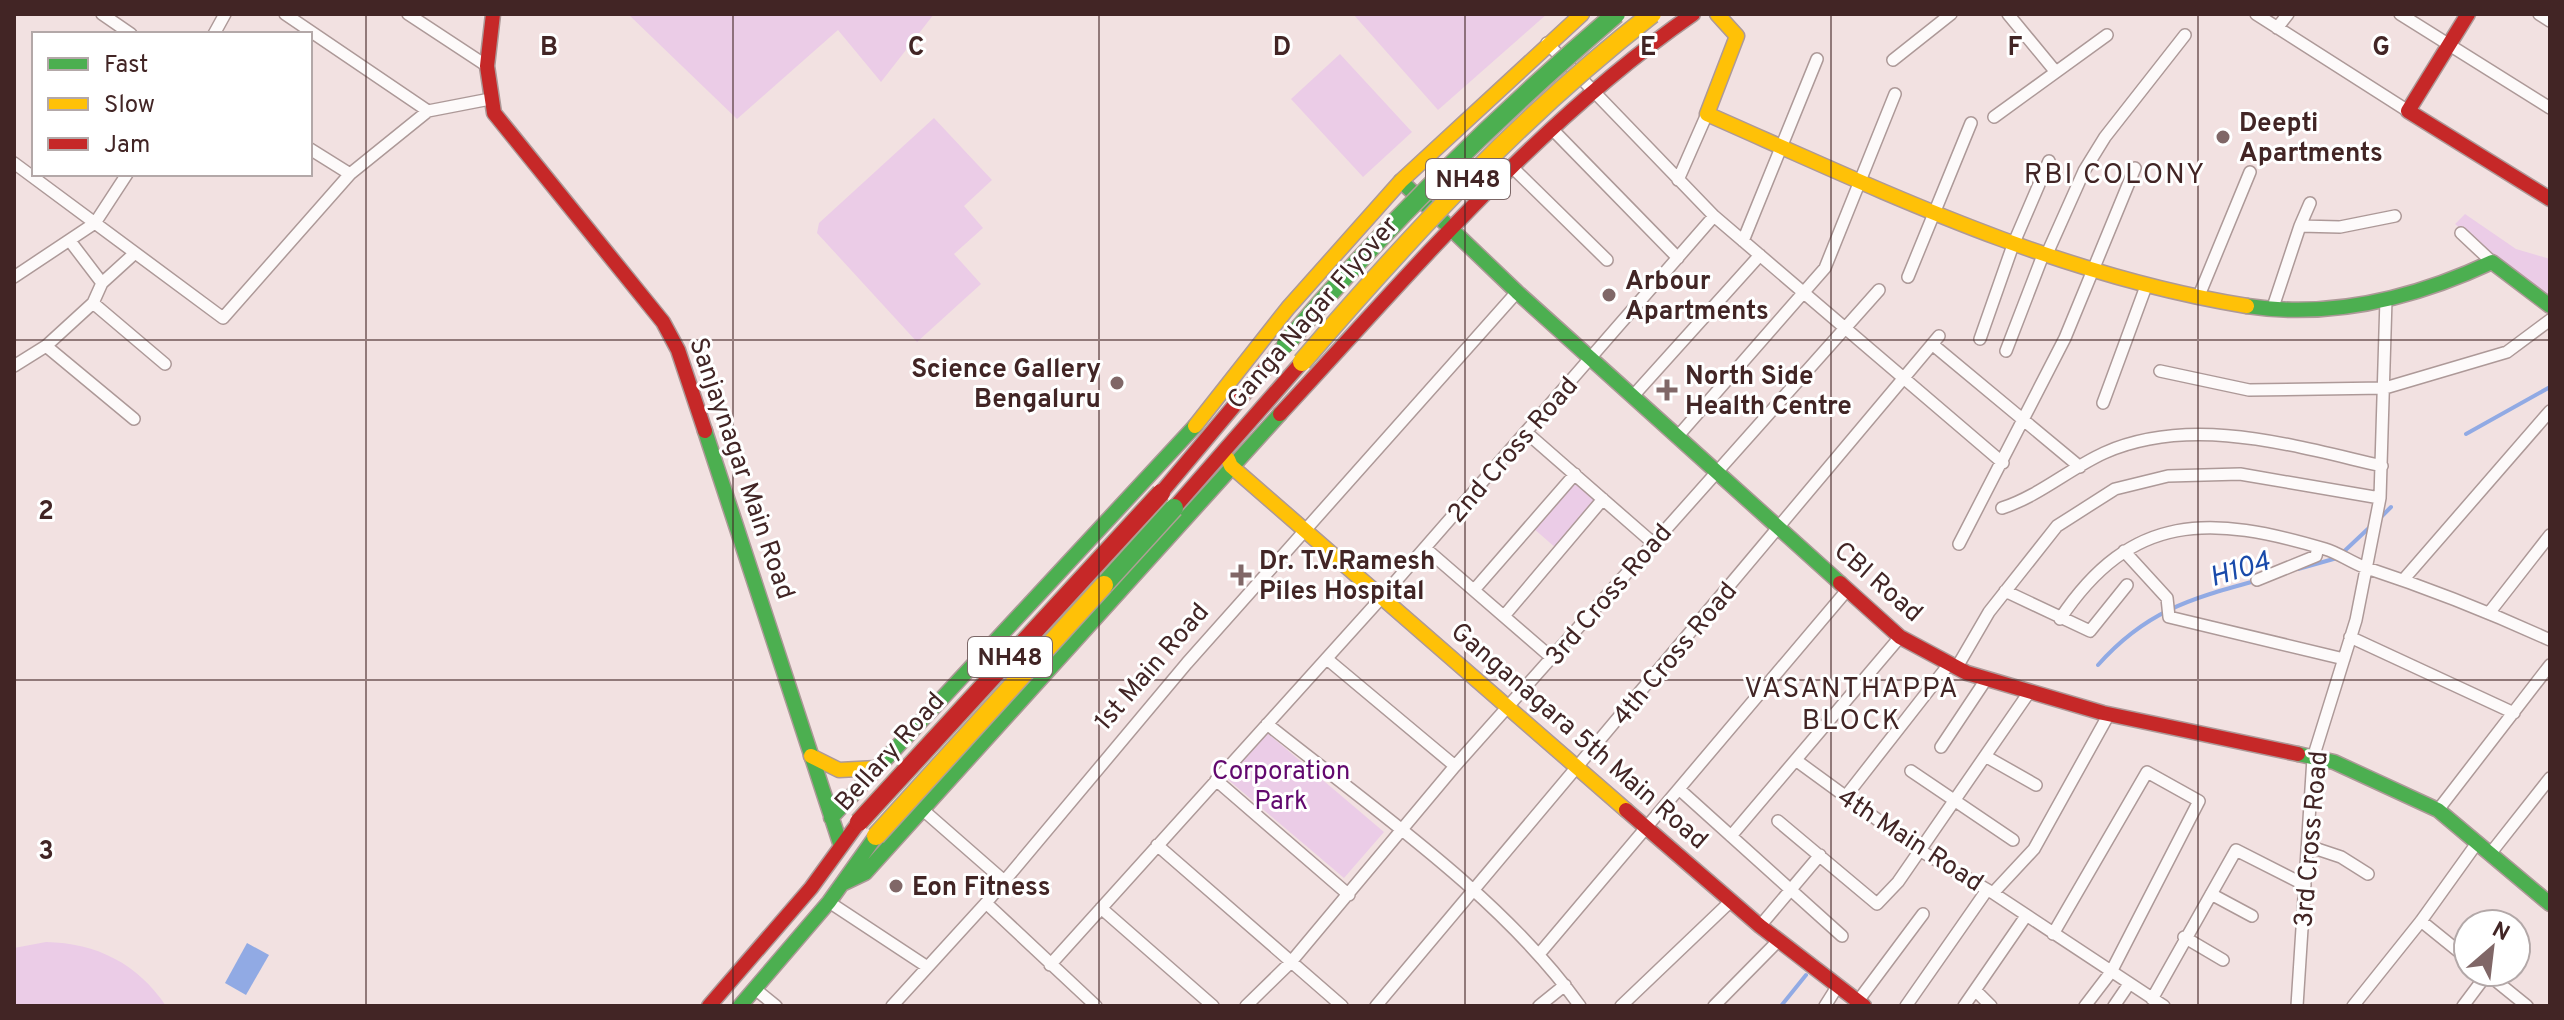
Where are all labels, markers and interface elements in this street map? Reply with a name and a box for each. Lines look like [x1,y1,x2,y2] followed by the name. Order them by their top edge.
[32,32,312,176] legend
[540,32,558,65] text: B
[908,32,924,65] text: C
[1273,32,1291,65] text: D
[1640,32,1656,65] text: E
[2008,32,2023,65] text: F
[2372,32,2390,65] text: G
[104,51,148,81] text: Fast
[104,91,155,121] text: Slow
[2239,108,2383,171] place label: Deepti Apartments
[2214,128,2232,146] marker: Deepti Apartments
[104,131,150,161] text: Jam
[2024,158,2206,194] district label: RBI COLONY
[1426,159,1510,199] road number: NH48
[1221,210,1407,417] street label: Ganga Nagar Flyover
[1625,266,1769,329] place label: Arbour Apartments
[1600,286,1618,304] marker: Arbour Apartments
[680,334,801,604] street label: Sanjaynagar Main Road
[911,354,1101,417] place label: Science Gallery Bengaluru
[1685,361,1852,424] place label: North Side Health Centre
[1441,371,1586,530] street label: 2nd Cross Road
[1108,374,1126,392] marker: Science Gallery Bengaluru
[1656,379,1678,401] marker: North Side Health Centre
[38,496,54,529] text: 2
[1539,518,1680,673] street label: 3rd Cross Road
[1826,535,1929,631] street label: CBI Road
[2205,544,2275,597] water label: H104
[1259,546,1435,609] place label: Dr. T.V.Ramesh Piles Hospital
[1230,564,1252,586] marker: Dr. T.V.Ramesh Piles Hospital
[1606,576,1746,733] street label: 4th Cross Road
[1088,597,1217,738] street label: 1st Main Road
[1443,616,1714,858] street label: Ganganagara 5th Main Road
[968,637,1052,677] road number: NH48
[1744,672,1960,740] district label: VASANTHAPPA BLOCK
[829,686,953,819] street label: Bellary Road
[2288,750,2337,929] street label: 3rd Cross Road
[1212,756,1350,819] park label: Corporation Park
[1830,782,1989,901] street label: 4th Main Road
[38,836,54,869] text: 3
[912,872,1051,905] place label: Eon Fitness
[887,877,905,895] marker: Eon Fitness
[2452,908,2532,988] north arrow
[2487,917,2514,948] text: N

